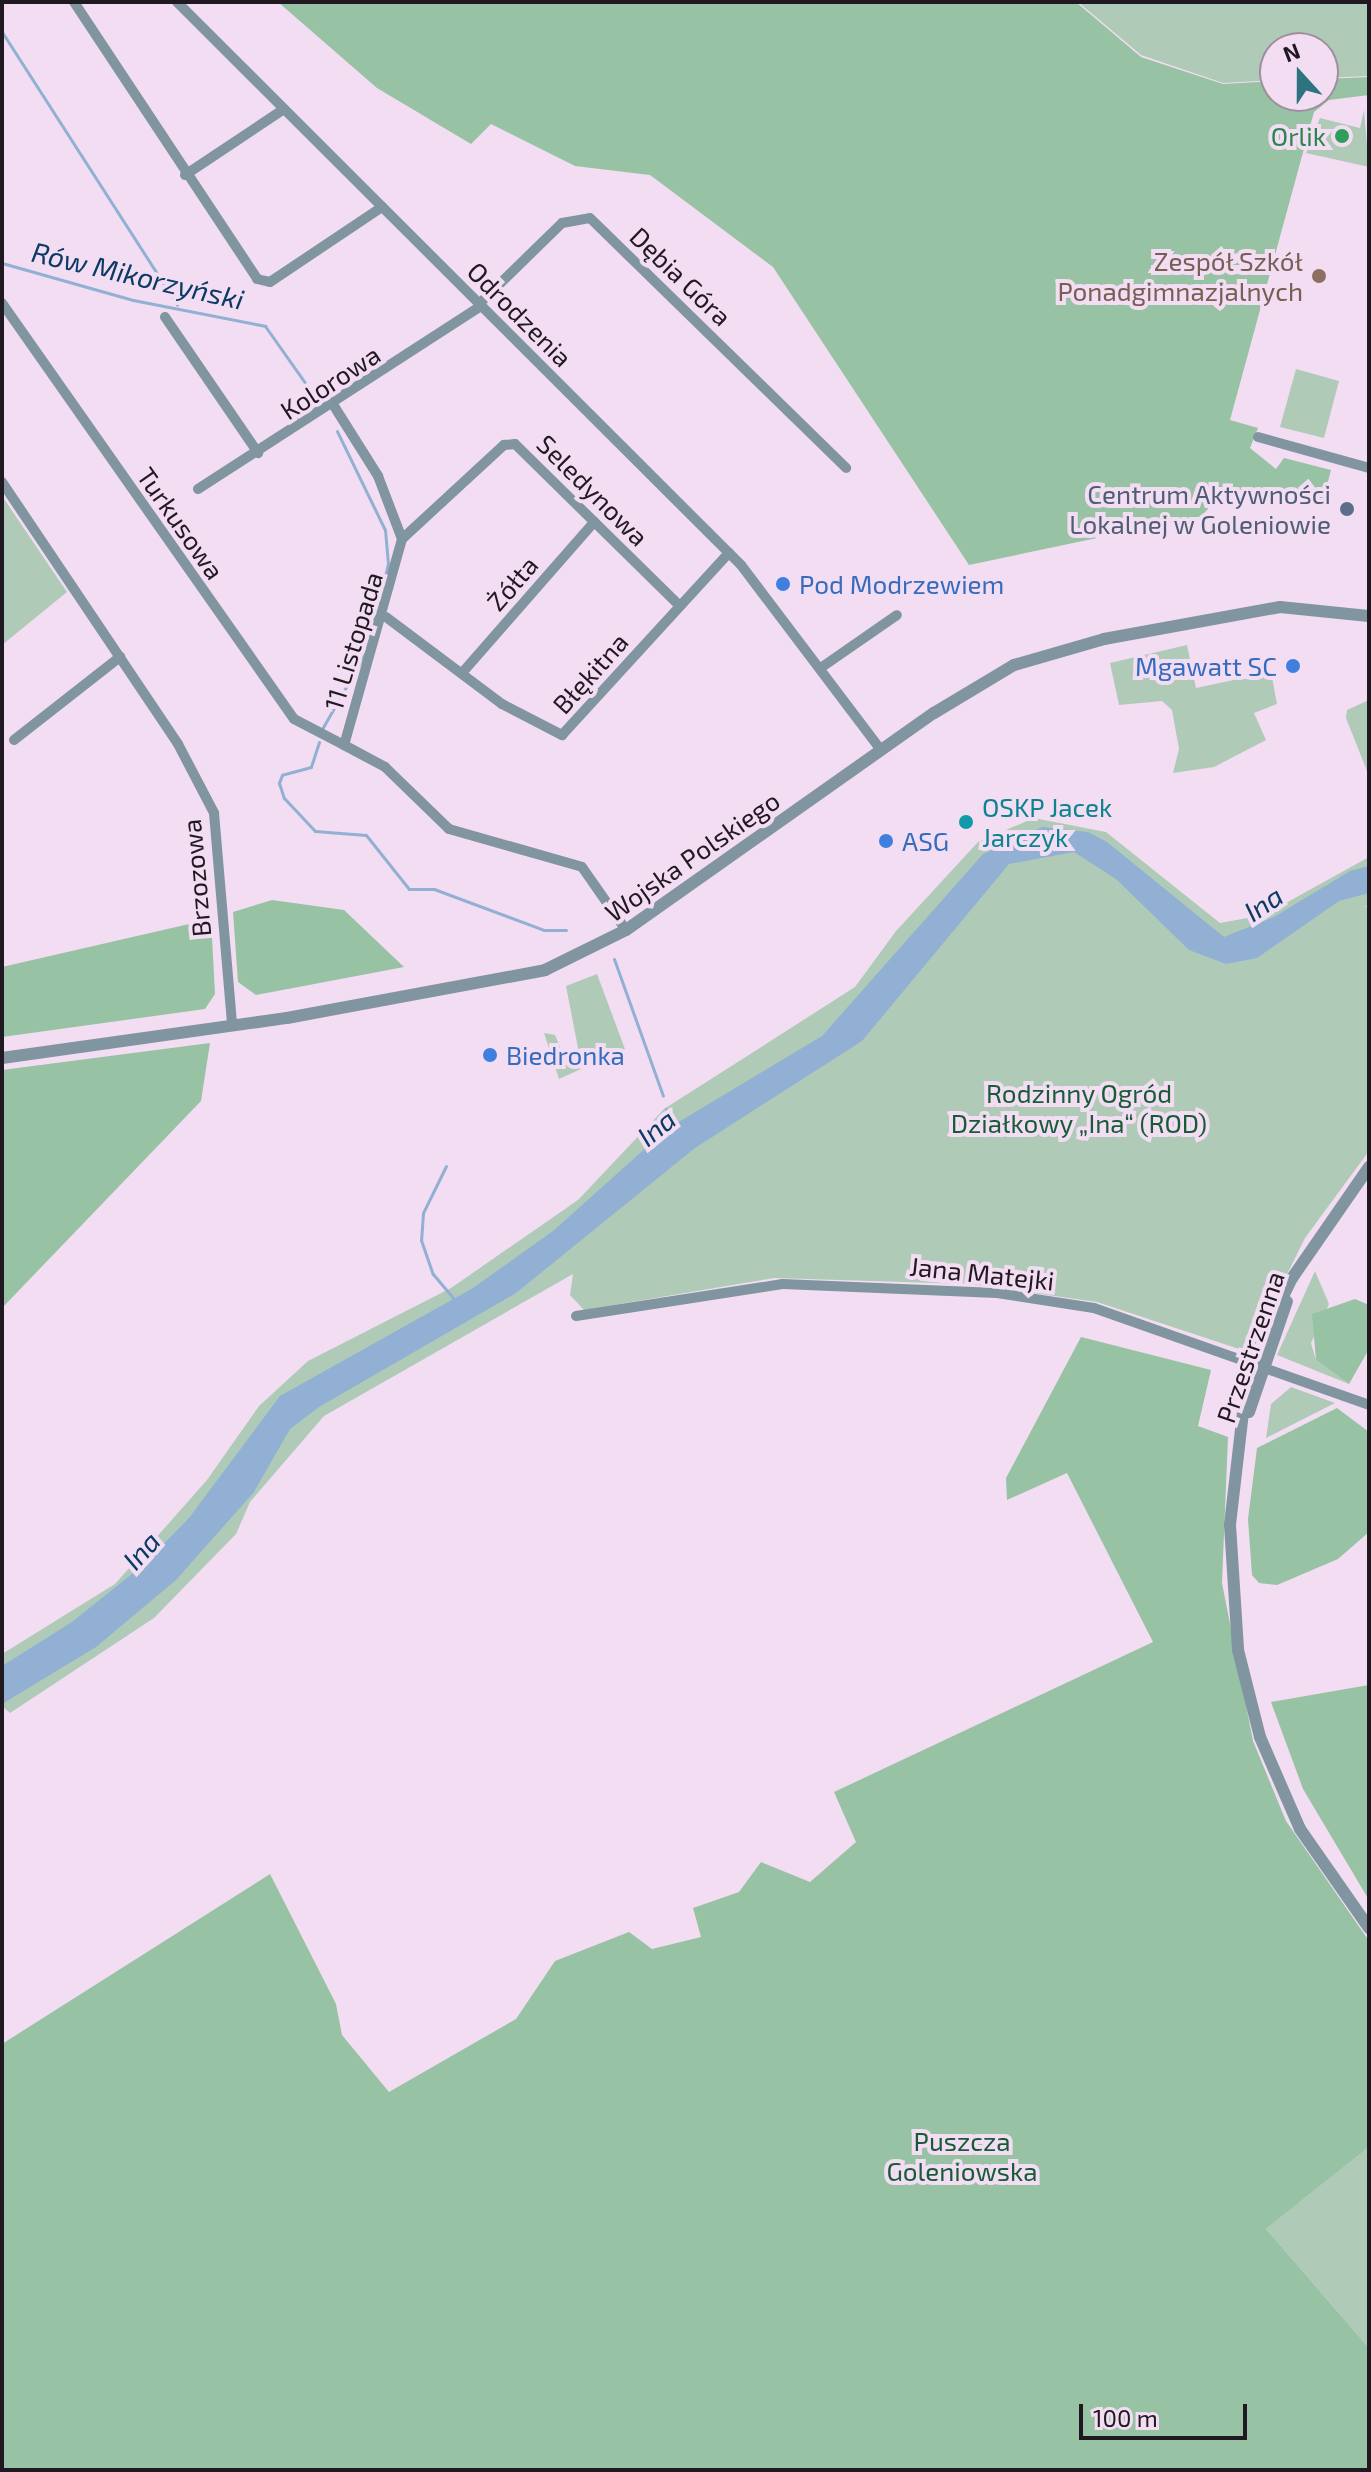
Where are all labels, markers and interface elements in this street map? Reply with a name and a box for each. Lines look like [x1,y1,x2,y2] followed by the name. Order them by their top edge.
[1259,32,1339,112] north arrow
[1279,36,1303,66] text: N
[1271,120,1326,152] place label: Orlik
[1333,127,1351,145] marker: Orlik
[624,220,738,332] street label: Dębia Góra
[29,234,247,316] water label: Rów Mikorzyński
[1057,245,1303,306] place label: Zespół Szkół Ponadgimnazjalnych
[461,255,579,373] street label: Odrodzenia
[1310,267,1328,285] marker: Zespół Szkół Ponadgimnazjalnych
[274,338,386,426] street label: Kolorowa
[531,428,655,552] street label: Seledynowa
[131,461,231,585] street label: Turkusowa
[1068,478,1331,540] place label: Centrum Aktywności Lokalnej w Goleniowie
[1338,500,1356,518] marker: Centrum Aktywności Lokalnej w Goleniowie
[480,549,544,617] street label: Żółta
[317,568,389,714] street label: 11 Listopada
[799,568,1004,600] place label: Pod Modrzewiem
[774,575,792,593] marker: Pod Modrzewiem
[546,626,634,720] street label: Błękitna
[1135,650,1277,682] place label: Mgawatt SC
[1284,657,1302,675] marker: Mgawatt SC
[599,784,785,928] street label: Wojska Polskiego
[982,791,1113,852] place label: OSKP Jacek Jarczyk
[957,813,975,831] marker: OSKP Jacek Jarczyk
[175,818,217,938] street label: Brzozowa
[902,825,949,857] place label: ASG
[877,832,895,850] marker: ASG
[1237,878,1289,928] water label: Ina
[506,1039,625,1071] place label: Biedronka
[481,1046,499,1064] marker: Biedronka
[951,1077,1207,1138] park label: Rodzinny Ogród Działkowy „Ina“ (ROD)
[630,1102,682,1152] water label: Ina
[908,1250,1056,1296] street label: Jana Matejki
[1210,1267,1290,1427] street label: Przestrzenna
[115,1524,167,1576] water label: Ina
[886,2125,1038,2186] park label: Puszcza Goleniowska
[1083,2388,1251,2438] scale bar
[1093,2403,1158,2432] text: 100 m

